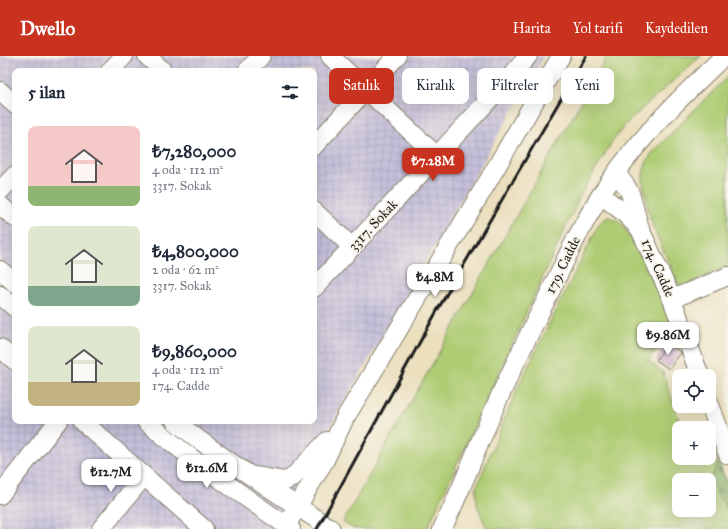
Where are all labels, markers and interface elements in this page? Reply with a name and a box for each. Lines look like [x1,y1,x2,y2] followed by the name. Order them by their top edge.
[20,17,75,40] text: Dwello
[513,20,551,37] text: Harita
[573,20,623,37] text: Yol tarifi
[645,20,708,37] text: Kaydedilen
[329,68,394,104] chip: Satılık
[402,68,469,104] chip: Kiralık
[477,68,553,104] chip: Filtreler
[561,68,614,104] chip: Yeni
[279,81,301,103] icon: filters
[28,82,65,103] text: 5 ilan
[152,141,236,162] text: ₺7,280,000
[60,142,108,190] icon: home
[400,148,466,182] pin: ₺7.28M
[411,153,455,169] text: ₺7.28M
[152,162,223,178] text: 4 oda · 112 m²
[152,178,211,194] text: 3317. Sokak
[345,195,401,254] street label: 3317. Sokak
[542,233,584,296] street label: 179. Cadde
[638,236,678,300] street label: 174. Cadde
[152,241,239,262] text: ₺4,800,000
[60,242,108,290] icon: home
[152,262,219,278] text: 2 oda · 62 m²
[407,264,463,298] pin: ₺4.8M
[416,269,454,285] text: ₺4.8M
[152,278,211,294] text: 3317. Sokak
[635,322,701,356] pin: ₺9.86M
[646,327,690,343] text: ₺9.86M
[152,341,237,362] text: ₺9,860,000
[60,342,108,390] icon: home
[152,362,223,378] text: 4 oda · 112 m²
[672,369,716,517] map controls
[672,369,716,413] button: locate
[152,378,210,394] text: 174. Cadde
[672,421,716,465] button: +
[174,455,240,489] pin: ₺12.6M
[78,459,144,493] pin: ₺12.7M
[186,460,228,476] text: ₺12.6M
[90,464,132,480] text: ₺12.7M
[672,473,716,517] button: −

